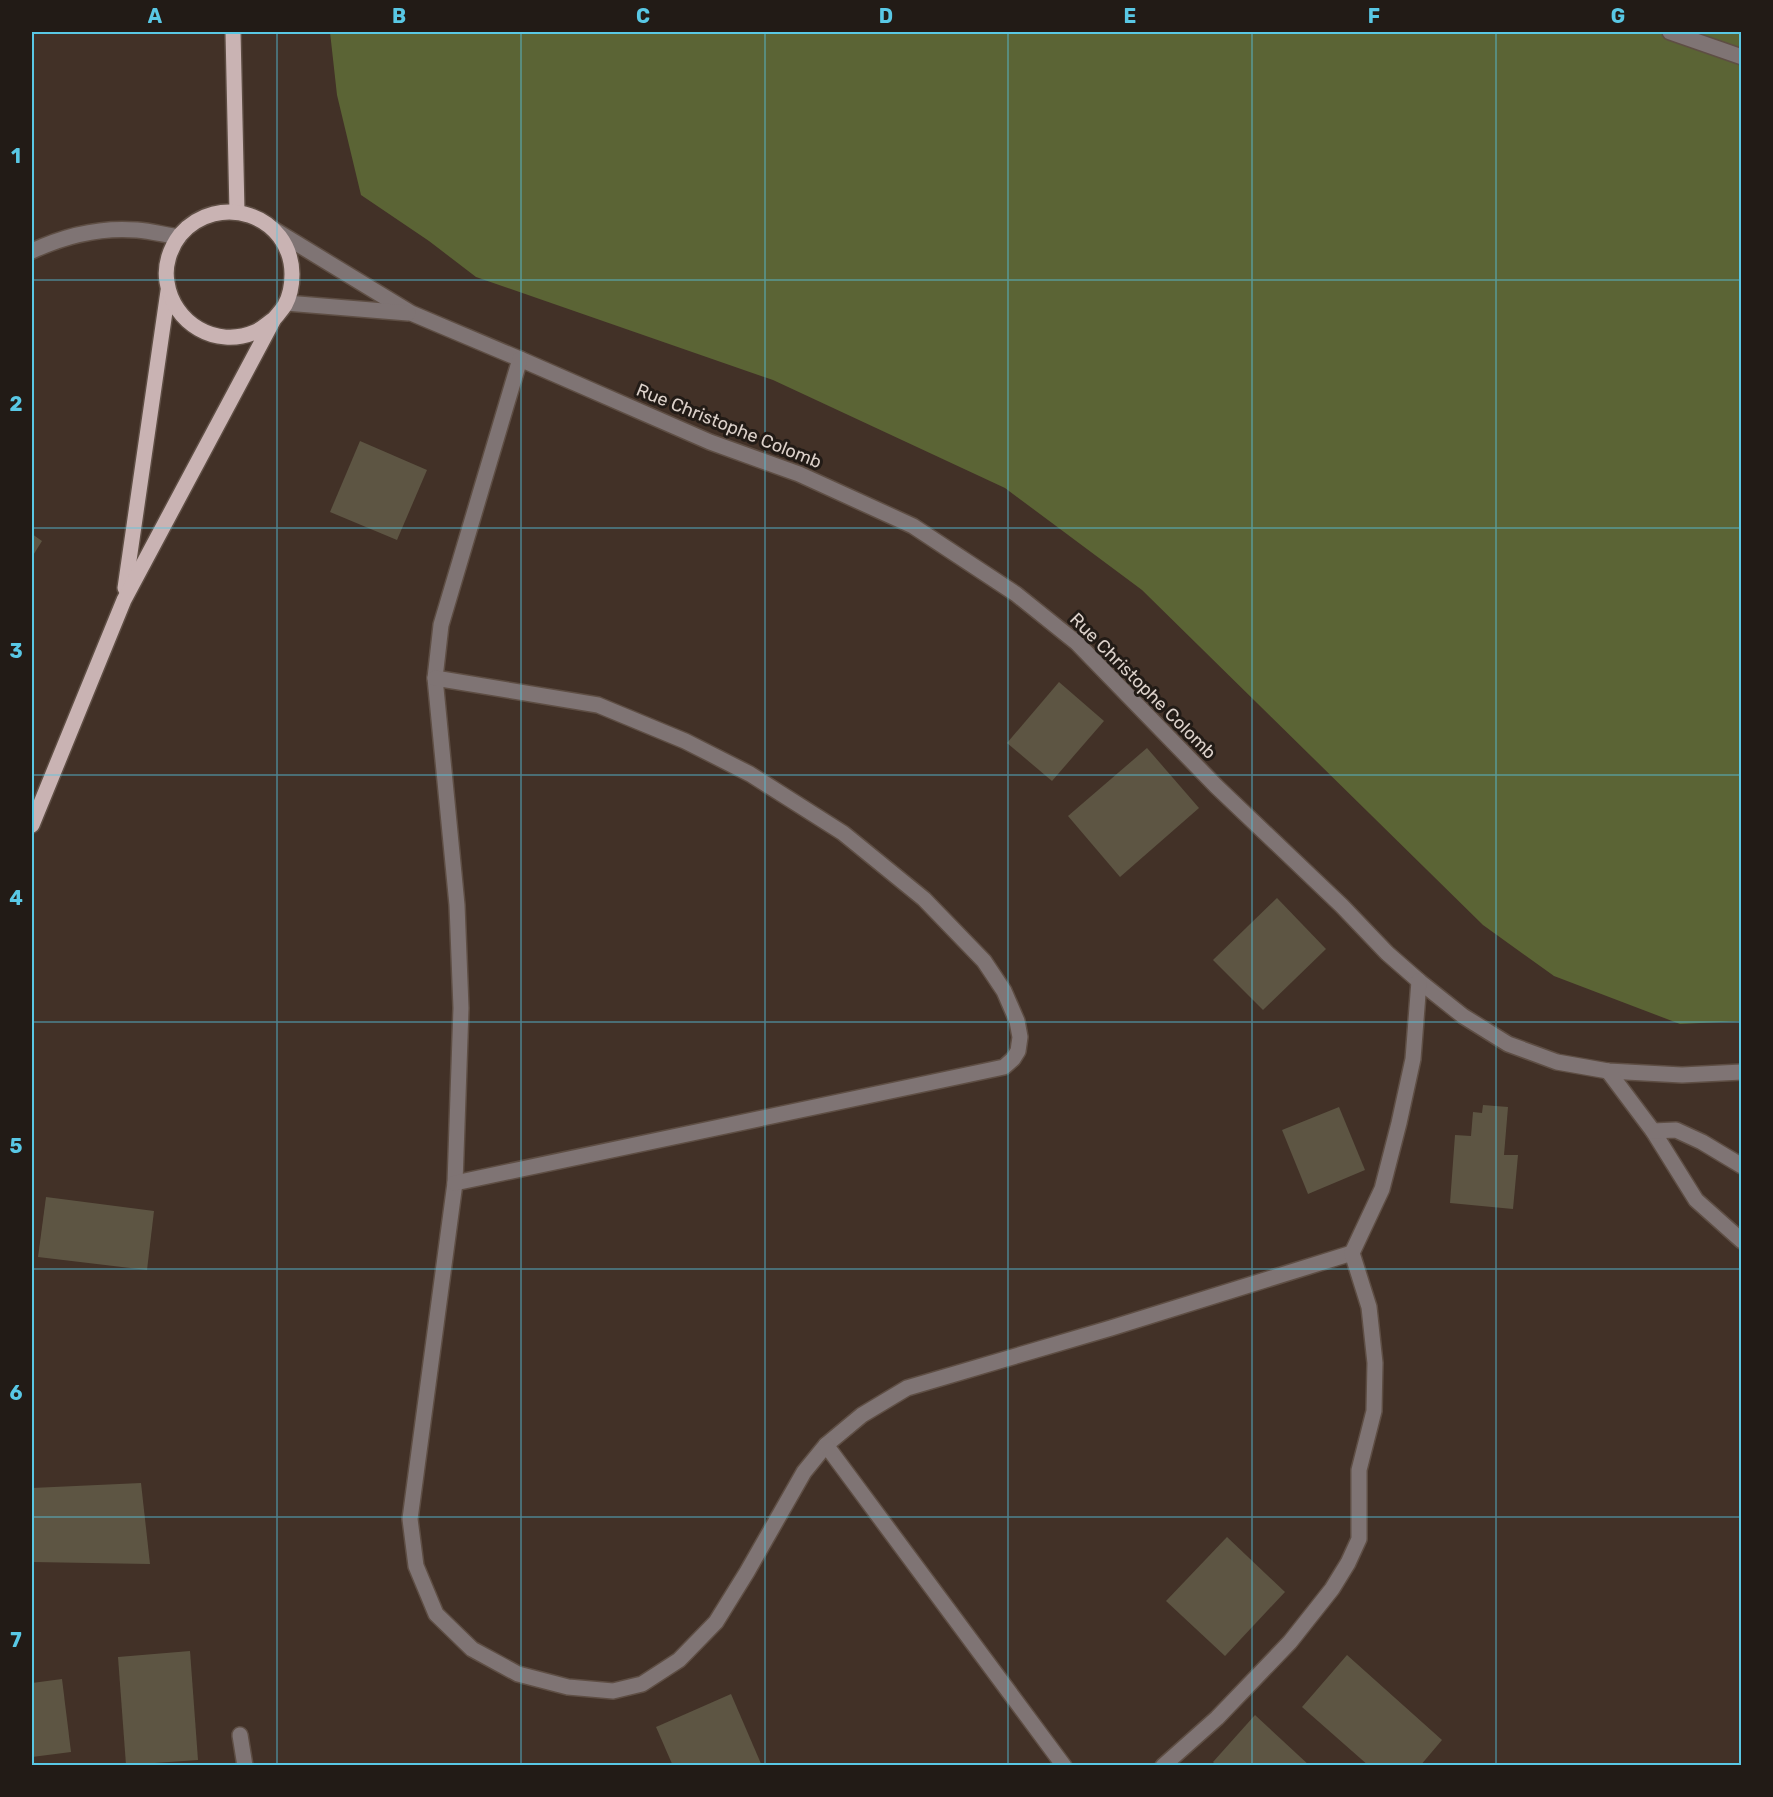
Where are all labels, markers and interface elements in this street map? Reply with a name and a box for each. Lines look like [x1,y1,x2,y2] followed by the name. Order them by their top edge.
[148,4,163,28] text: A
[392,4,406,28] text: B
[636,4,650,28] text: C
[879,4,893,28] text: D
[1124,4,1136,28] text: E
[1368,4,1380,28] text: F
[1611,4,1625,28] text: G
[11,144,21,168] text: 1
[633,379,825,473] street label: Rue Christophe Colomb
[10,392,23,416] text: 2
[1065,608,1221,764] street label: Rue Christophe Colomb
[9,639,23,663] text: 3
[9,886,23,910] text: 4
[10,1134,23,1158] text: 5
[9,1381,23,1405] text: 6
[10,1628,22,1652] text: 7

